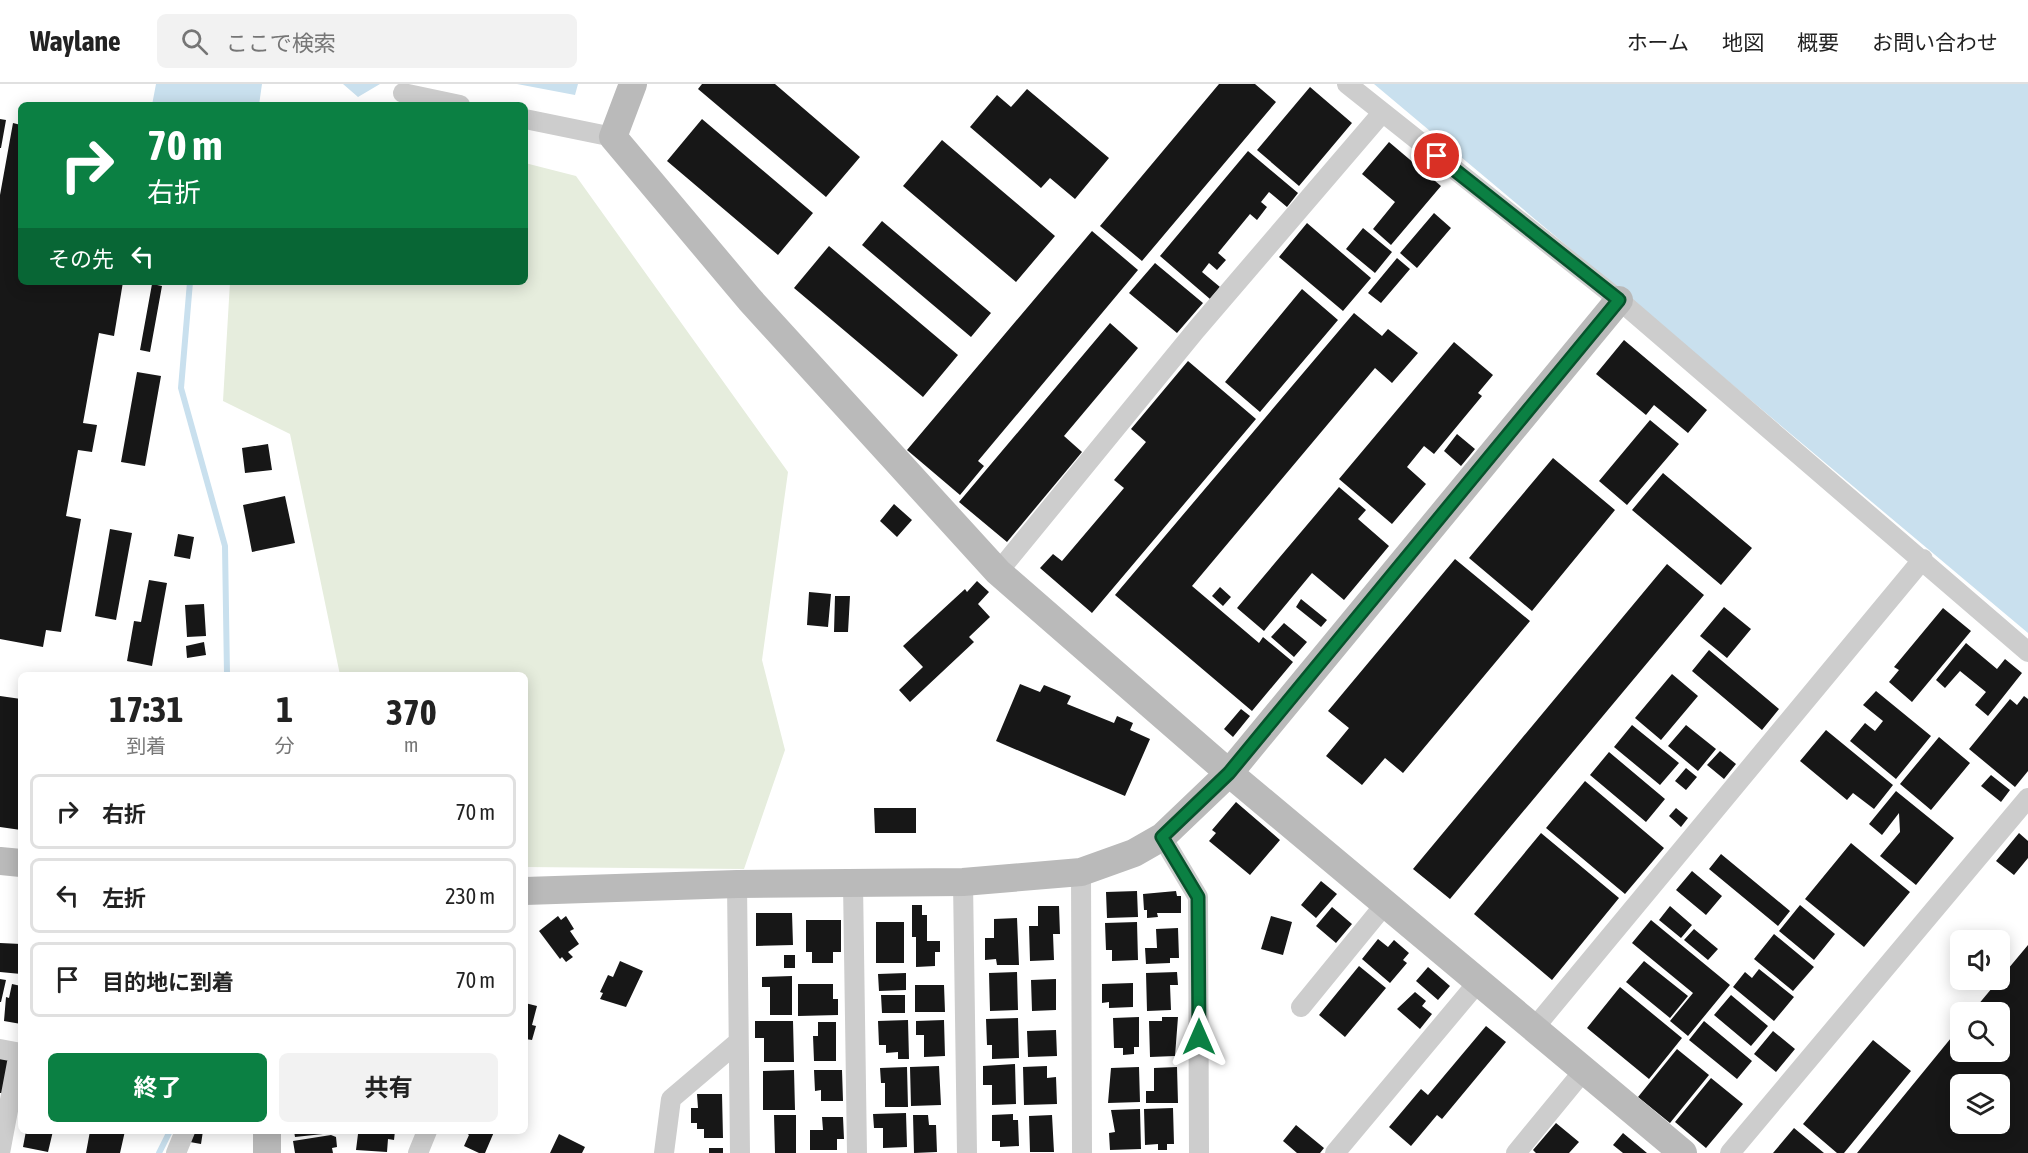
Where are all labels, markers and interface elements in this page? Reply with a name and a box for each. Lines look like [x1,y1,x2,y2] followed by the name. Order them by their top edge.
[157,14,577,68] search box
[30,25,121,57] text: Waylane
[178,25,211,58] icon: search
[226,30,336,56] text: ここで検索
[1627,30,1689,54] text: ホーム
[1722,30,1764,54] text: 地図
[1797,30,1839,54] text: 概要
[1872,30,1998,54] text: お問い合わせ
[147,121,222,169] text: 70 m
[48,126,126,204] icon: right
[1411,130,1462,181] pin
[1420,139,1453,172] icon: arrive
[147,177,201,208] text: 右折
[126,240,159,273] icon: left
[48,246,114,272] text: その先
[109,688,183,730] text: 17:31
[276,688,293,730] text: 1
[386,691,437,733] text: 370
[404,733,419,756] text: m
[126,734,166,757] text: 到着
[275,734,295,757] text: 分
[51,795,84,828] icon: right
[455,799,495,825] text: 70 m
[102,801,146,827] text: 右折
[51,879,84,912] icon: left
[445,883,495,909] text: 230 m
[102,885,146,911] text: 左折
[1950,930,2010,1134] map controls
[1950,930,2010,990] button: sound
[51,963,84,996] icon: arrive
[455,967,495,993] text: 70 m
[102,969,234,995] text: 目的地に到着
[1950,1002,2010,1062] button: search
[1167,1005,1231,1069] position arrow
[48,1053,267,1122] button: 終了
[279,1053,498,1122] button: 共有
[1950,1074,2010,1134] button: layers

